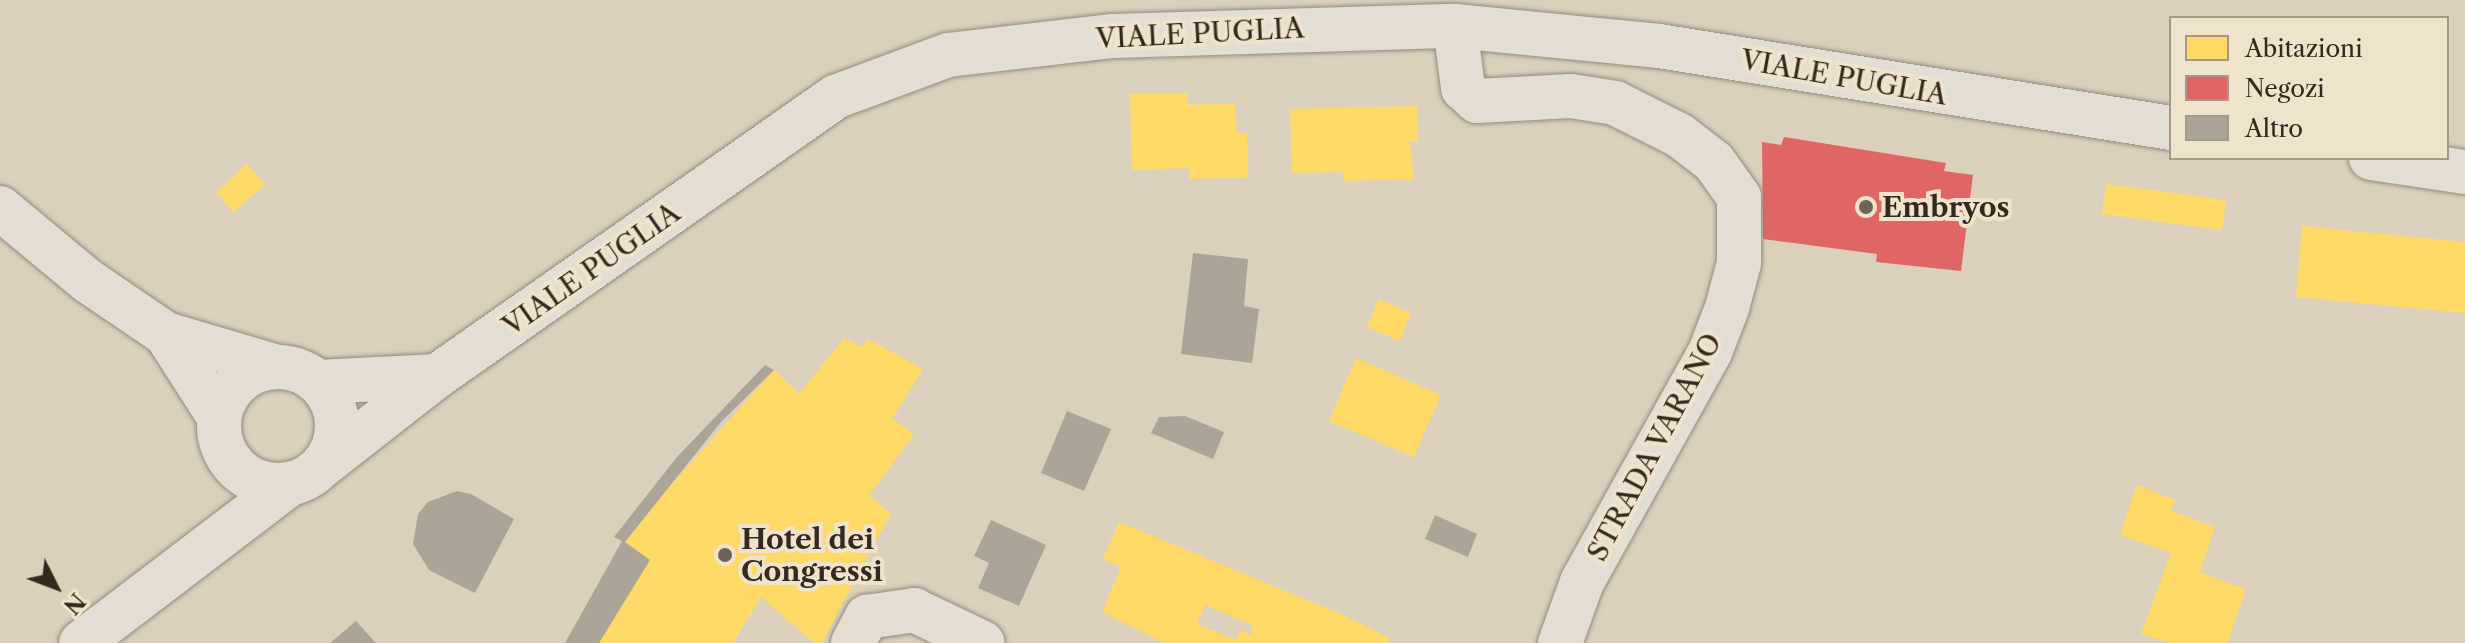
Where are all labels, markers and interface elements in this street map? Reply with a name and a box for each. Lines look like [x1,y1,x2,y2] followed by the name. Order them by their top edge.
[1095,11,1305,55] street label: VIALE PUGLIA
[2169,16,2449,160] legend
[2245,34,2362,63] text: Abitazioni
[1738,42,1950,112] street label: VIALE PUGLIA
[2245,74,2325,103] text: Negozi
[2245,114,2303,143] text: Altro
[1882,190,2010,224] place label: Embryos
[496,195,686,343] street label: VIALE PUGLIA
[1857,198,1875,216] marker: Embryos
[1579,326,1729,568] street label: STRADA VARANO
[741,522,883,588] place label: Hotel dei Congressi
[716,546,734,564] marker: Hotel dei Congressi
[16,547,96,627] north arrow
[58,587,91,620] text: N

